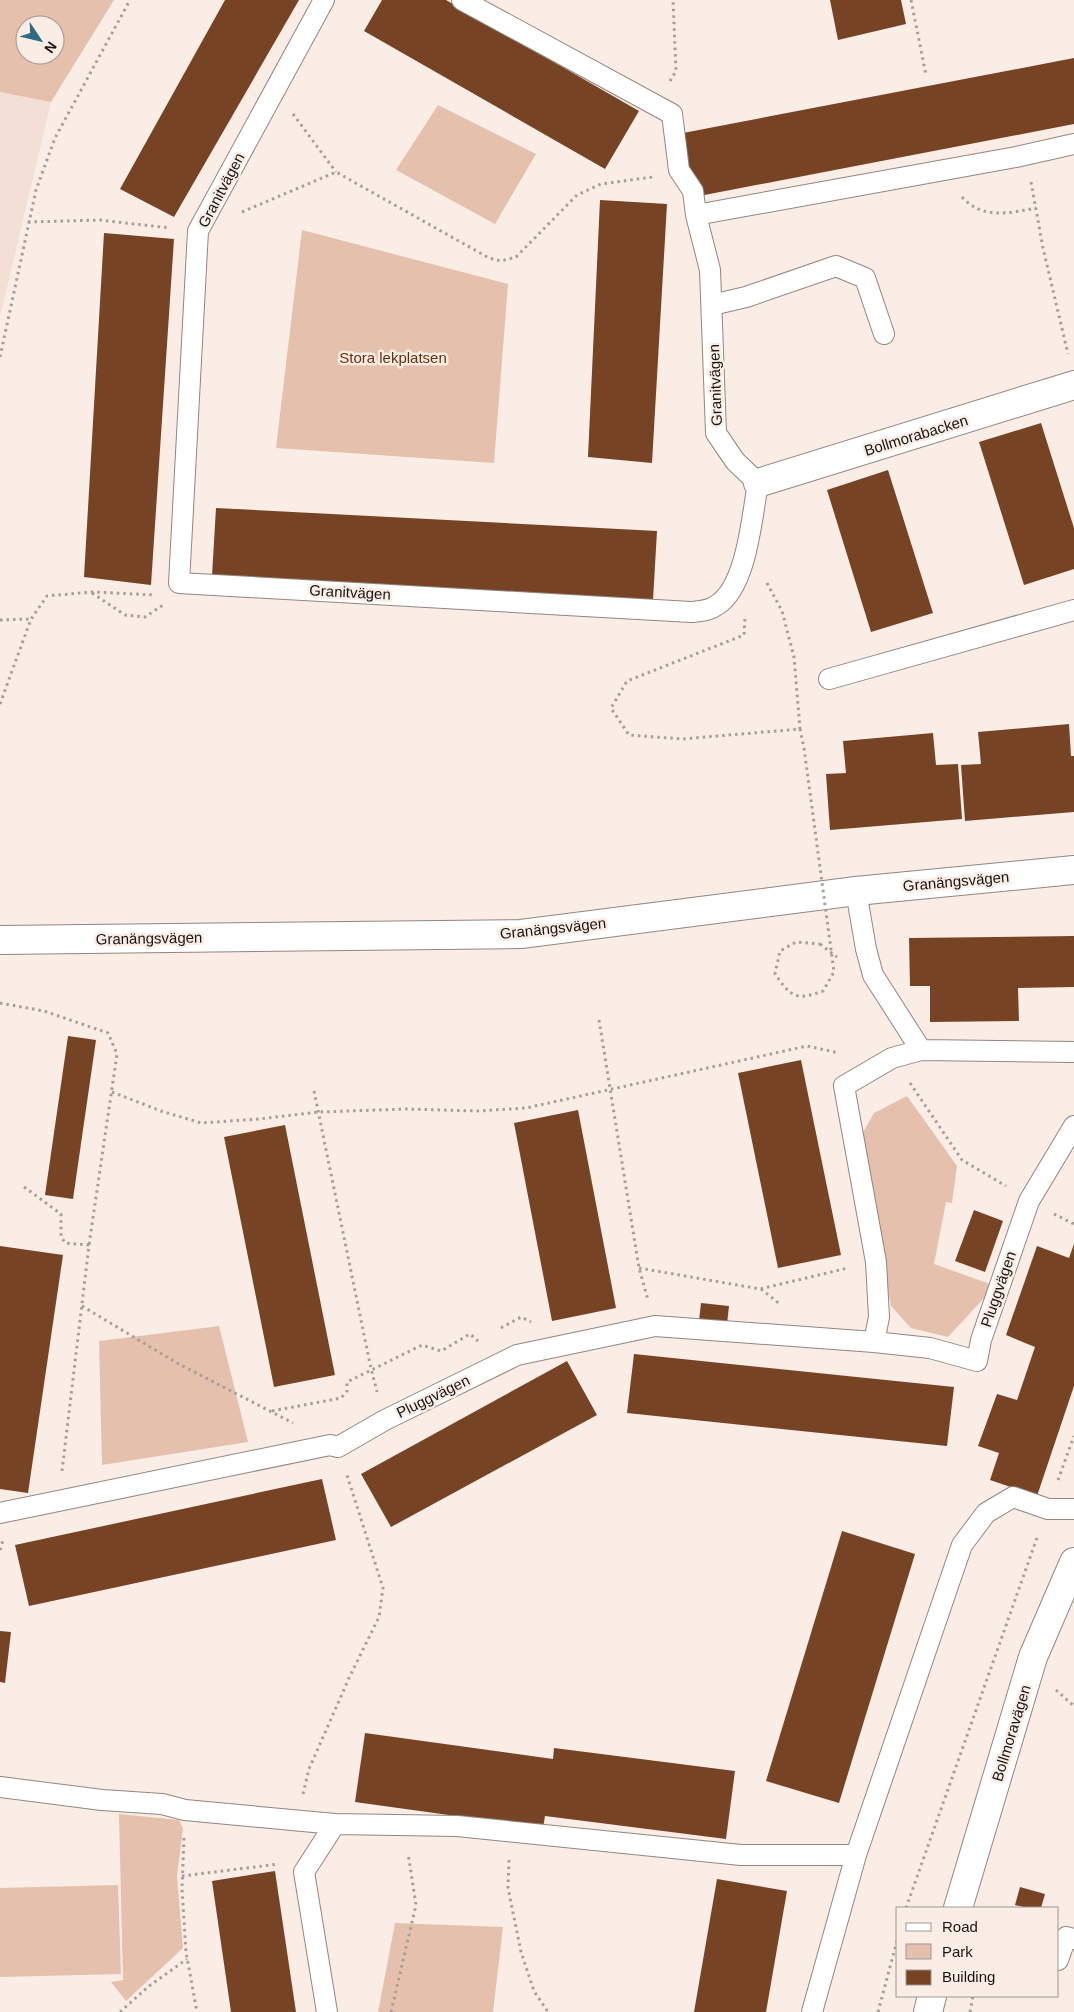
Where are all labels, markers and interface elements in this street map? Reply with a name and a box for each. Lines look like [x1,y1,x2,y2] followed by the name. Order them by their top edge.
[15,15,65,65] north arrow
[41,39,60,56] text: N
[194,150,248,230] street label: Granitvägen
[705,344,725,426] street label: Granitvägen
[339,349,447,366] park label: Stora lekplatsen
[862,411,970,459] street label: Bollmorabacken
[309,581,391,603] street label: Granitvägen
[902,868,1010,894] street label: Granängsvägen
[499,914,607,942] street label: Granängsvägen
[95,929,203,947] street label: Granängsvägen
[977,1249,1019,1329] street label: Pluggvägen
[394,1371,472,1421] street label: Pluggvägen
[988,1683,1034,1783] street label: Bollmoravägen
[896,1907,1059,1997] legend
[942,1918,978,1935] text: Road
[942,1943,973,1960] text: Park
[942,1968,995,1985] text: Building

